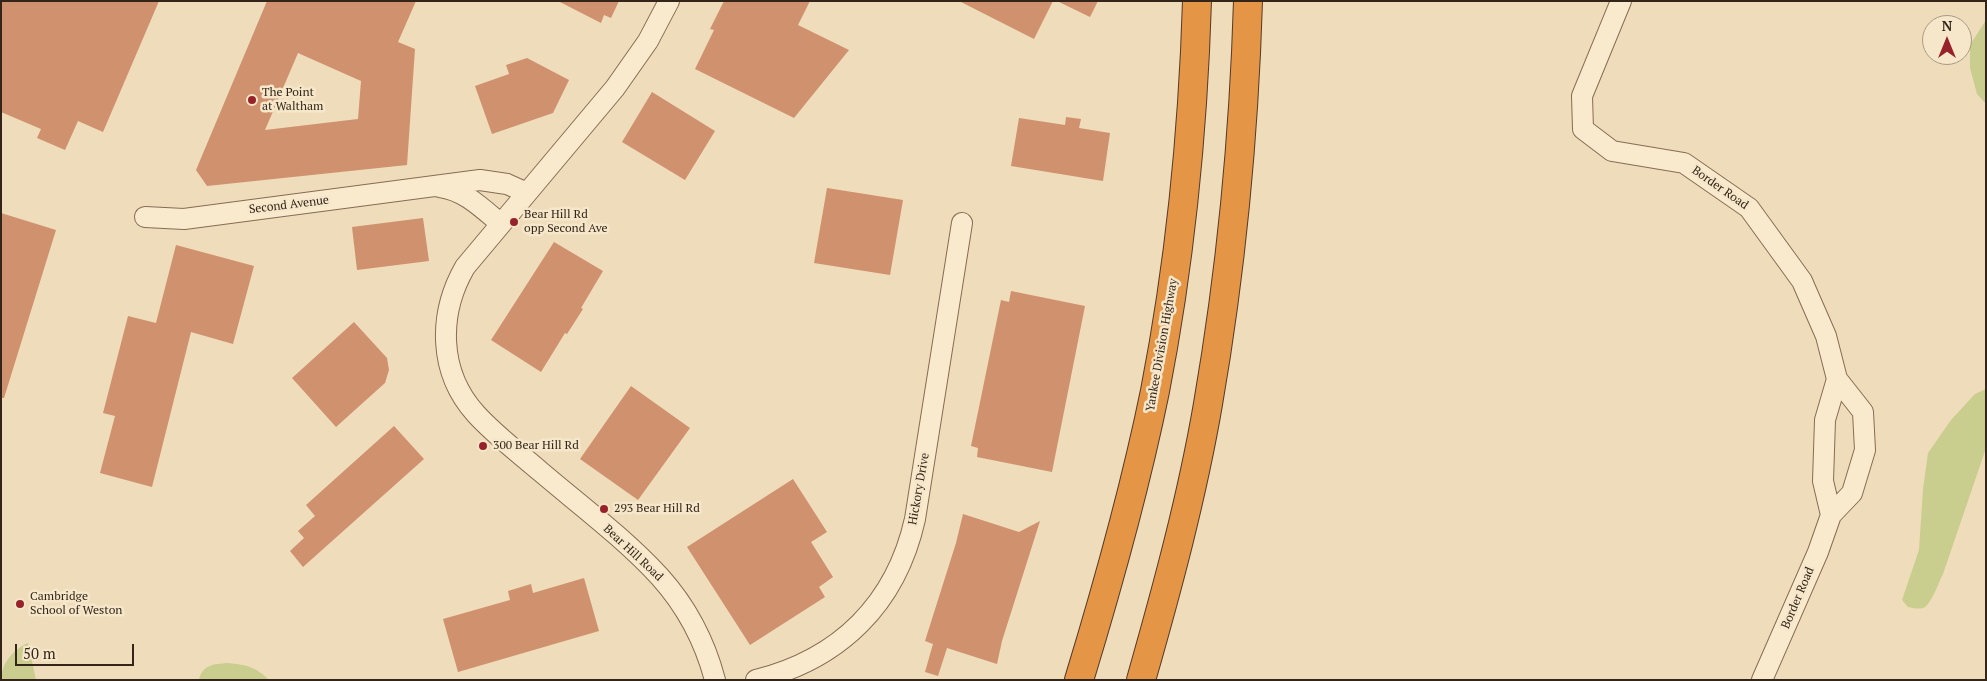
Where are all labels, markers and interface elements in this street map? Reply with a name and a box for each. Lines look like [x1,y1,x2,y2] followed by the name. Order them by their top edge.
[1922,15,1972,65] north arrow
[1942,16,1952,35] text: N
[262,86,323,114] place label: The Point at Waltham
[246,94,258,106] marker: The Point at Waltham
[1689,163,1751,213] street label: Border Road
[248,193,330,217] street label: Second Avenue
[524,208,608,236] place label: Bear Hill Rd opp Second Ave
[508,216,520,228] marker: Bear Hill Rd opp Second Ave
[1143,277,1181,413] street label: Yankee Division Highway
[493,439,579,453] place label: 300 Bear Hill Rd
[477,440,489,452] marker: 300 Bear Hill Rd
[906,452,932,526] street label: Hickory Drive
[614,502,700,516] place label: 293 Bear Hill Rd
[598,503,610,515] marker: 293 Bear Hill Rd
[600,522,666,584] street label: Bear Hill Road
[1779,565,1817,631] street label: Border Road
[30,590,122,618] place label: Cambridge School of Weston
[14,598,26,610] marker: Cambridge School of Weston
[18,634,136,666] scale bar
[23,643,56,663] text: 50 m

